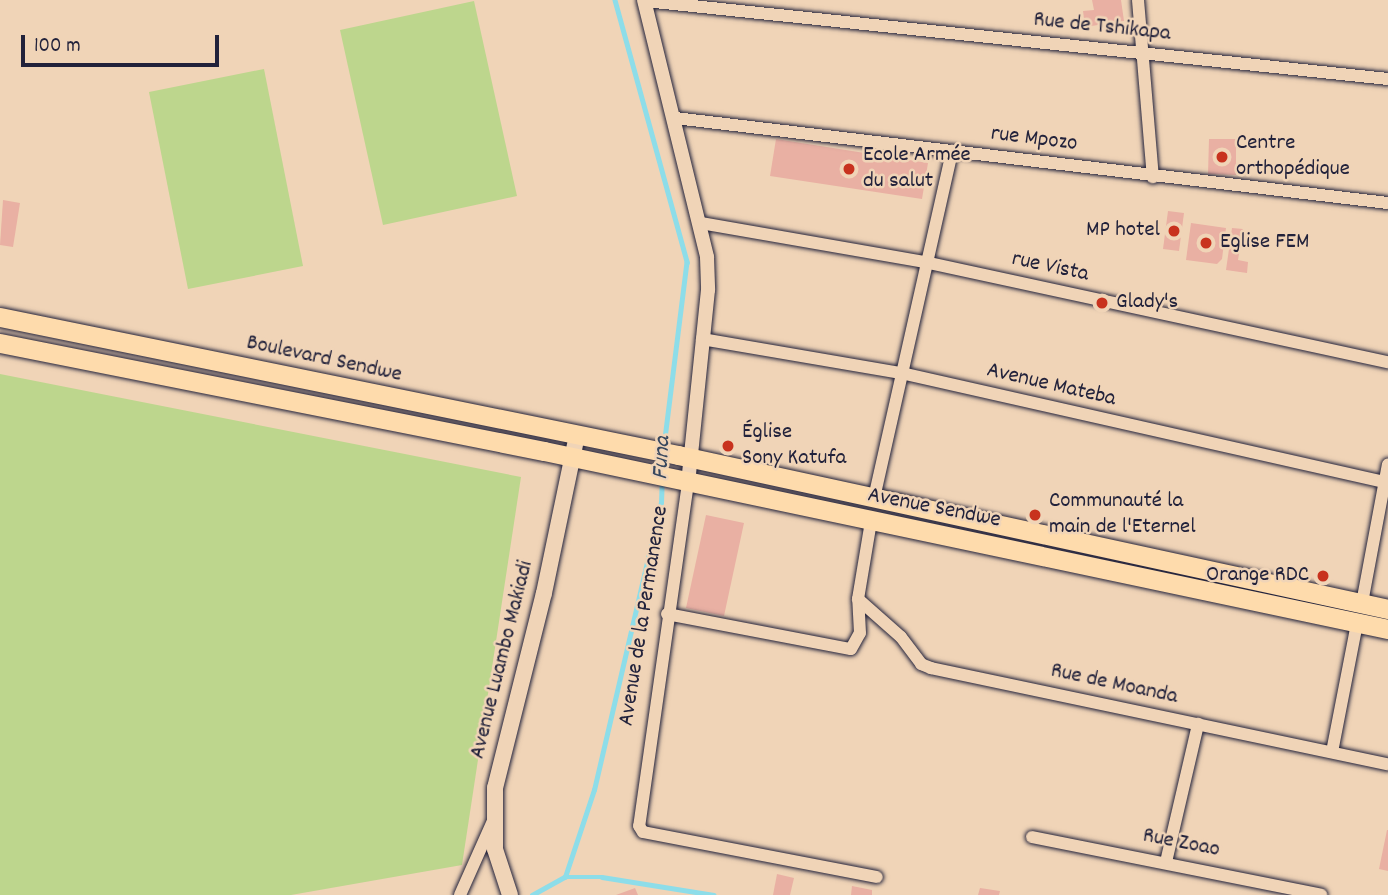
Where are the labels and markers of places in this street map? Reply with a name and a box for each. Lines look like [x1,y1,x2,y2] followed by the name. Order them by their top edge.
[1236,130,1350,184] place label: Centre orthopédique
[863,142,971,196] place label: Ecole Armée du salut
[1214,149,1230,165] marker: Centre orthopédique
[841,161,857,177] marker: Ecole Armée du salut
[1086,217,1160,245] place label: MP hotel
[1166,223,1182,239] marker: MP hotel
[1220,229,1309,257] place label: Eglise FEM
[1198,235,1214,251] marker: Eglise FEM
[1116,289,1178,317] place label: Glady's
[1094,295,1110,311] marker: Glady's
[742,419,846,473] place label: Église Sony Katufa
[720,438,736,454] marker: Église Sony Katufa
[1049,488,1196,542] place label: Communauté la main de l'Eternel
[1027,507,1043,523] marker: Communauté la main de l'Eternel
[1206,562,1309,590] place label: Orange RDC
[1315,568,1331,584] marker: Orange RDC

